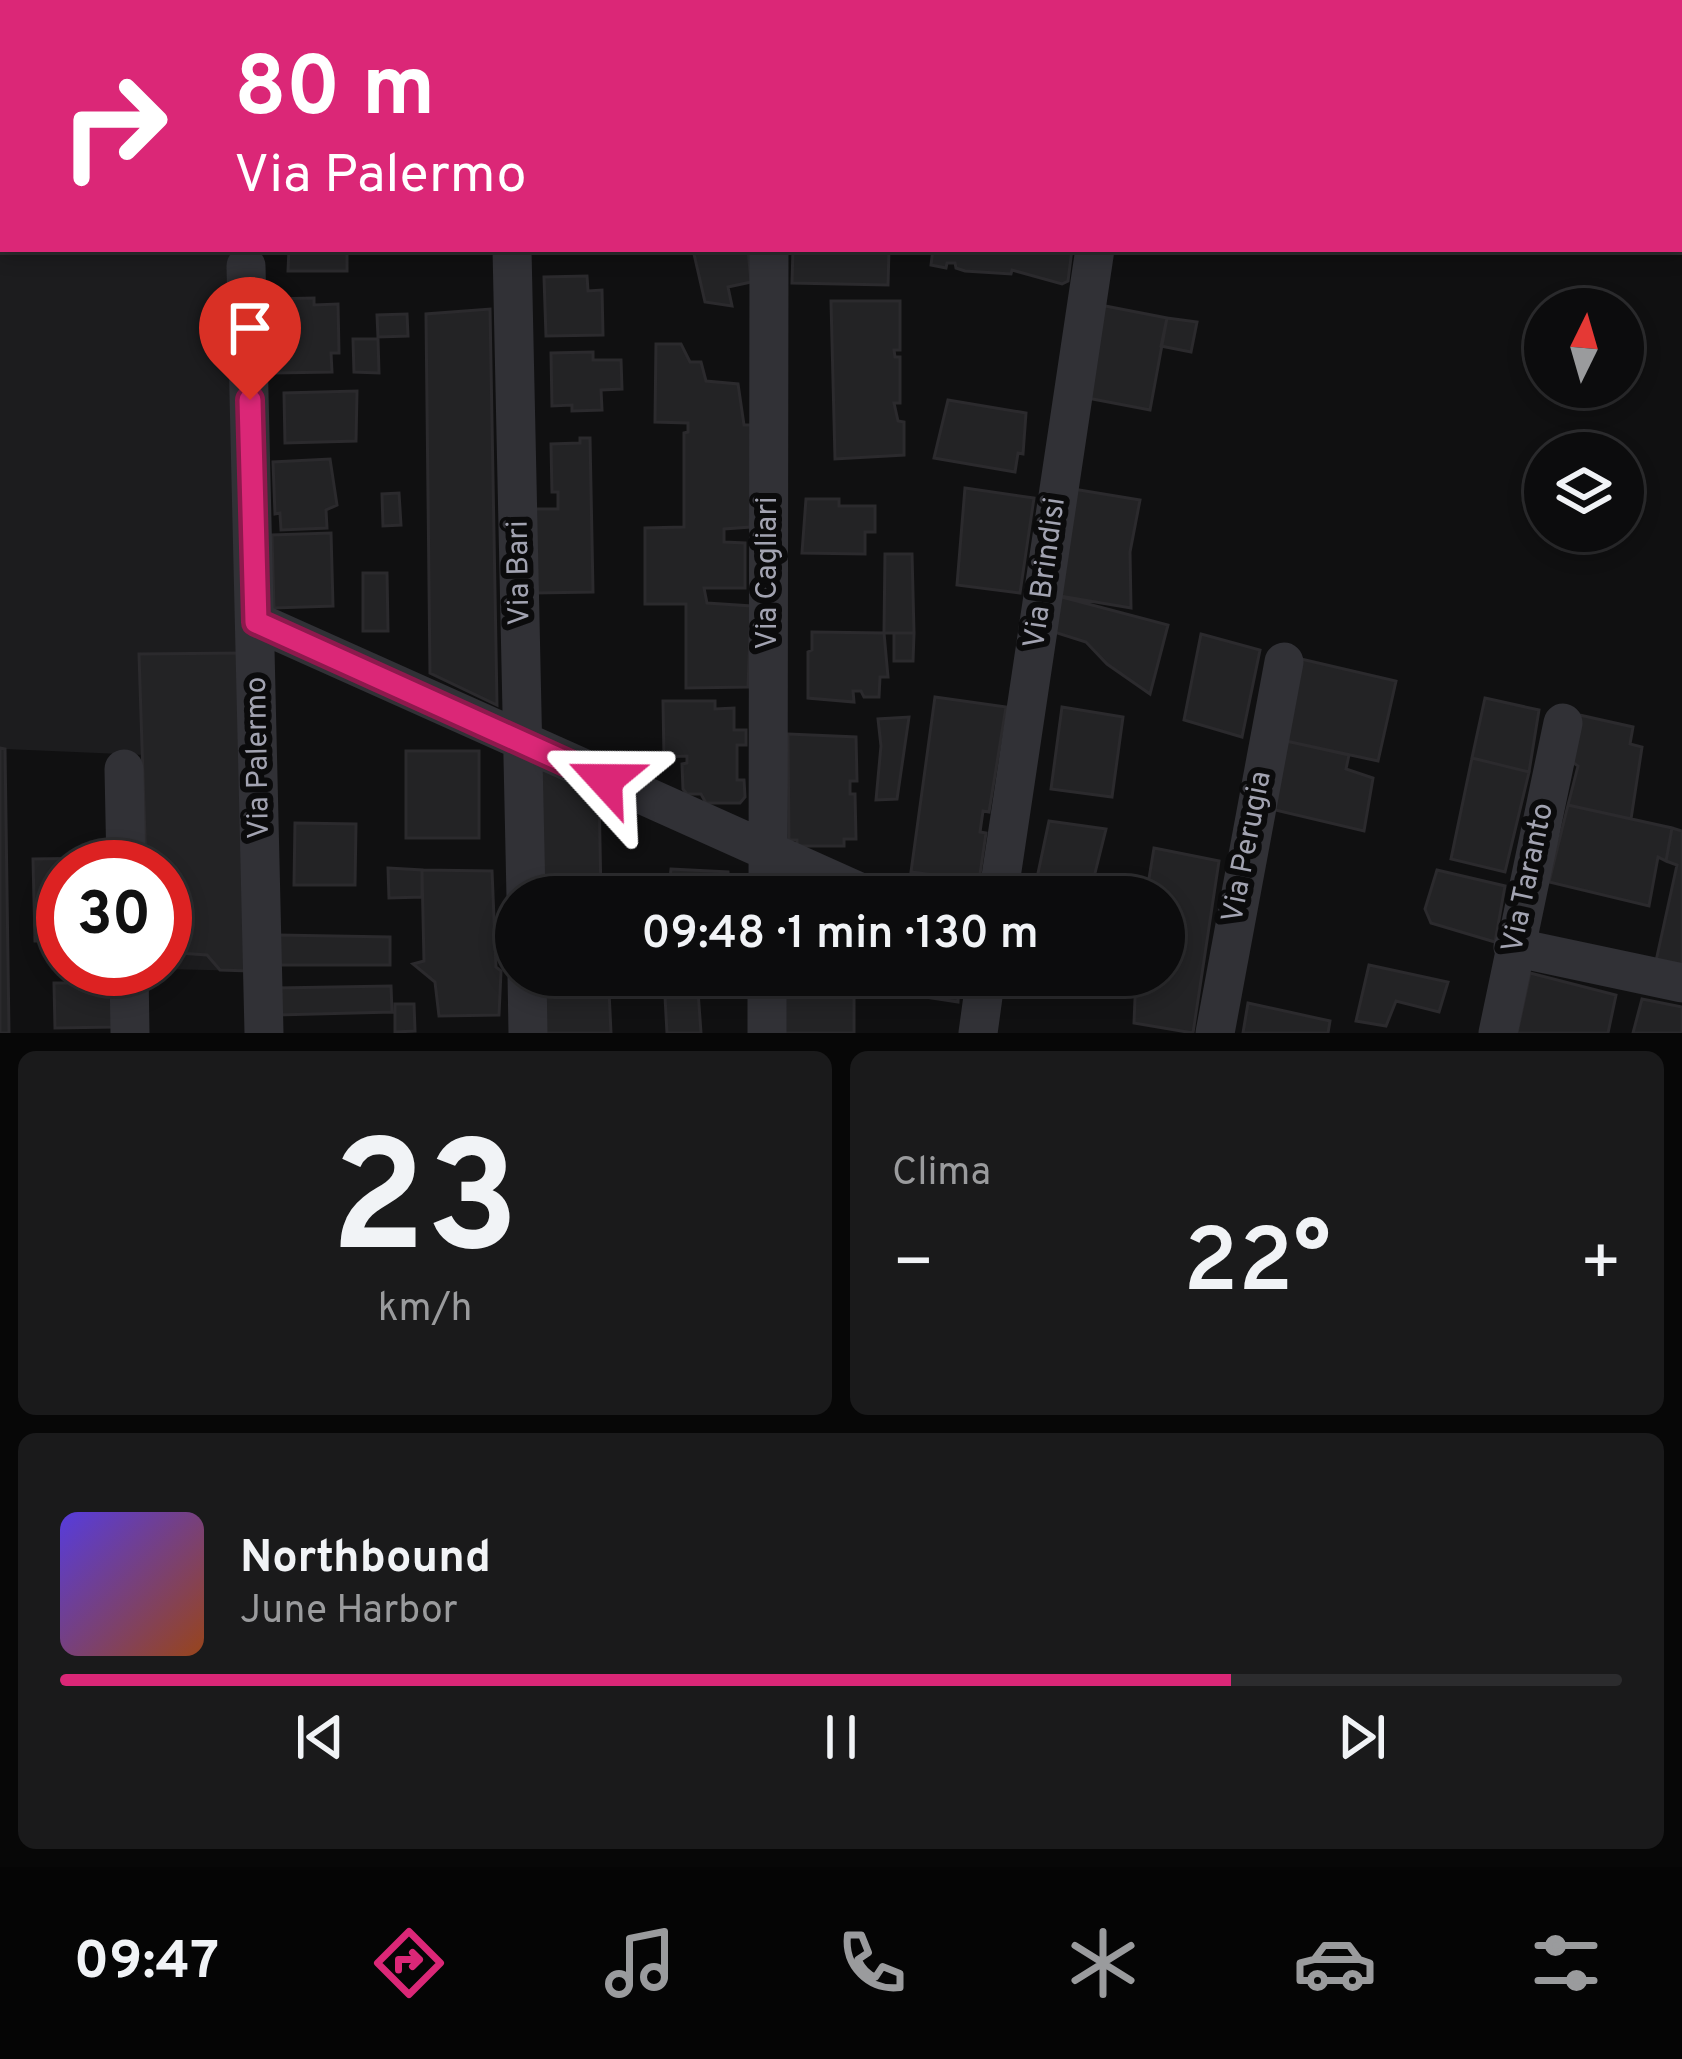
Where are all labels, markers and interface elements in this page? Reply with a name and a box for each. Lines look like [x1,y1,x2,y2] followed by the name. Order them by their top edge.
[234,39,435,145] text: 80 m
[36,48,192,204] icon: right
[234,143,527,212] text: Via Palermo
[199,277,301,400] pin
[1524,288,1644,408] north arrow
[1524,288,1644,552] map controls
[217,295,283,361] icon: arrive
[1524,432,1644,552] button: layers
[1017,495,1075,651] street label: Via Brindisi
[750,496,787,650] street label: Via Cagliari
[501,520,539,626] street label: Via Bari
[239,676,279,840] street label: Via Palermo
[542,717,668,843] position arrow
[1215,768,1281,926] street label: Via Perugia
[1495,800,1563,956] street label: Via Taranto
[36,840,192,996] speed limit sign: 30
[641,907,1039,964] text: 09:48 · 1 min · 130 m
[331,1109,519,1307] text: 23
[892,1150,991,1199] text: Clima
[1183,1210,1331,1323] text: 22°
[892,1225,935,1308] text: −
[1579,1225,1622,1308] text: +
[378,1286,472,1335] text: km/h
[240,1531,491,1588] text: Northbound
[240,1588,458,1637] text: June Harbor
[287,1704,353,1770] icon: previous
[808,1704,874,1770] icon: pause
[1329,1704,1395,1770] icon: next
[367,1921,451,2005] icon: directions
[598,1921,682,2005] icon: music
[830,1921,914,2005] icon: phone
[1061,1921,1145,2005] icon: climate
[1293,1921,1377,2005] icon: car
[1524,1921,1608,2005] icon: filters
[74,1929,219,1998] text: 09:47

